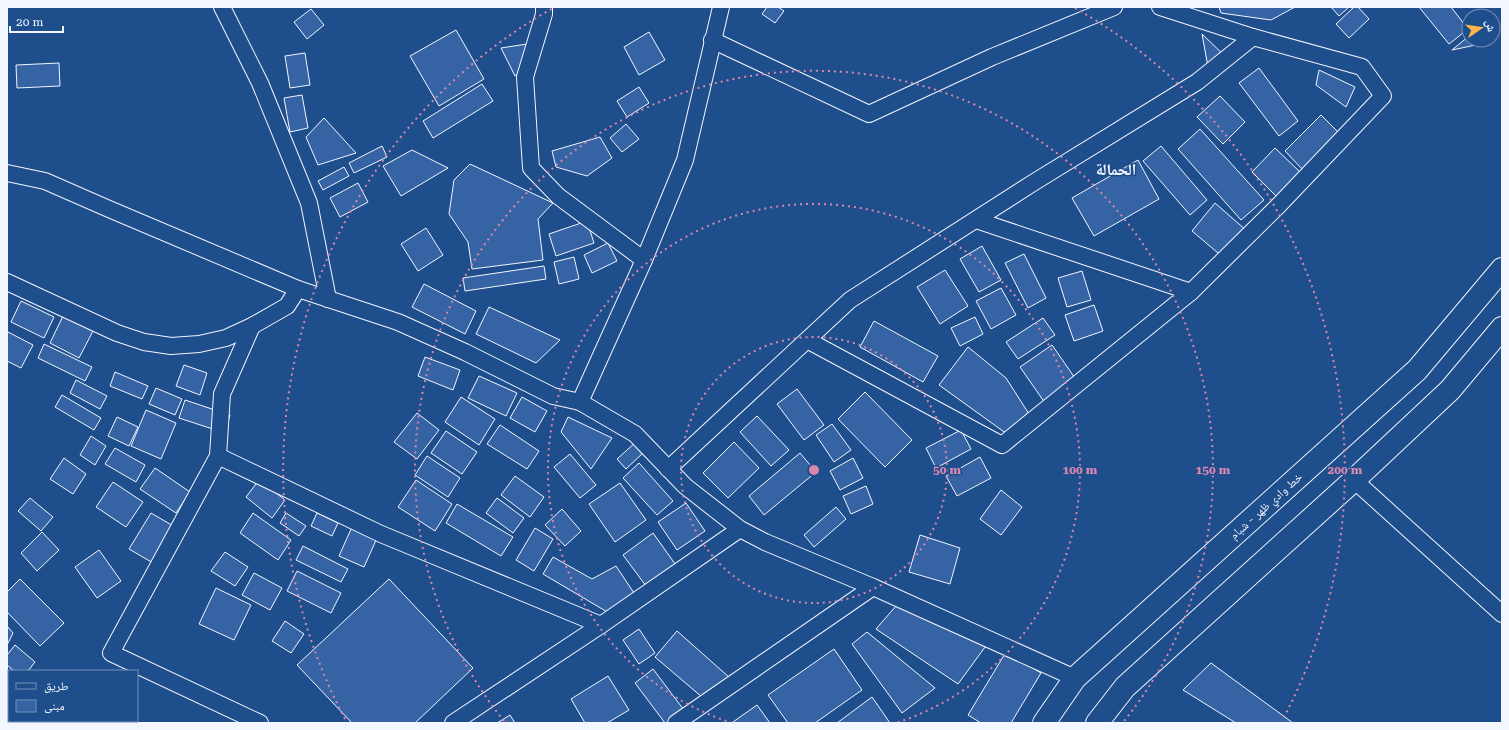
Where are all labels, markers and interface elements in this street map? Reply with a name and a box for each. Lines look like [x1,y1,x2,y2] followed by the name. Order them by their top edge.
[10,8,63,34] scale bar
[1461,8,1501,48] north arrow
[16,15,43,29] text: 20 m
[1482,19,1498,34] text: ش
[1096,160,1136,179] district label: الحمالة
[807,463,821,477] centre of rings
[933,463,961,477] text: 50 m
[1063,463,1098,477] text: 100 m
[1196,463,1231,477] text: 150 m
[1328,463,1363,477] text: 200 m
[1227,469,1308,545] street label: خط وادي ظهر - شبام
[8,670,138,722] legend
[44,679,69,693] text: طريق
[44,699,65,713] text: مبنى

